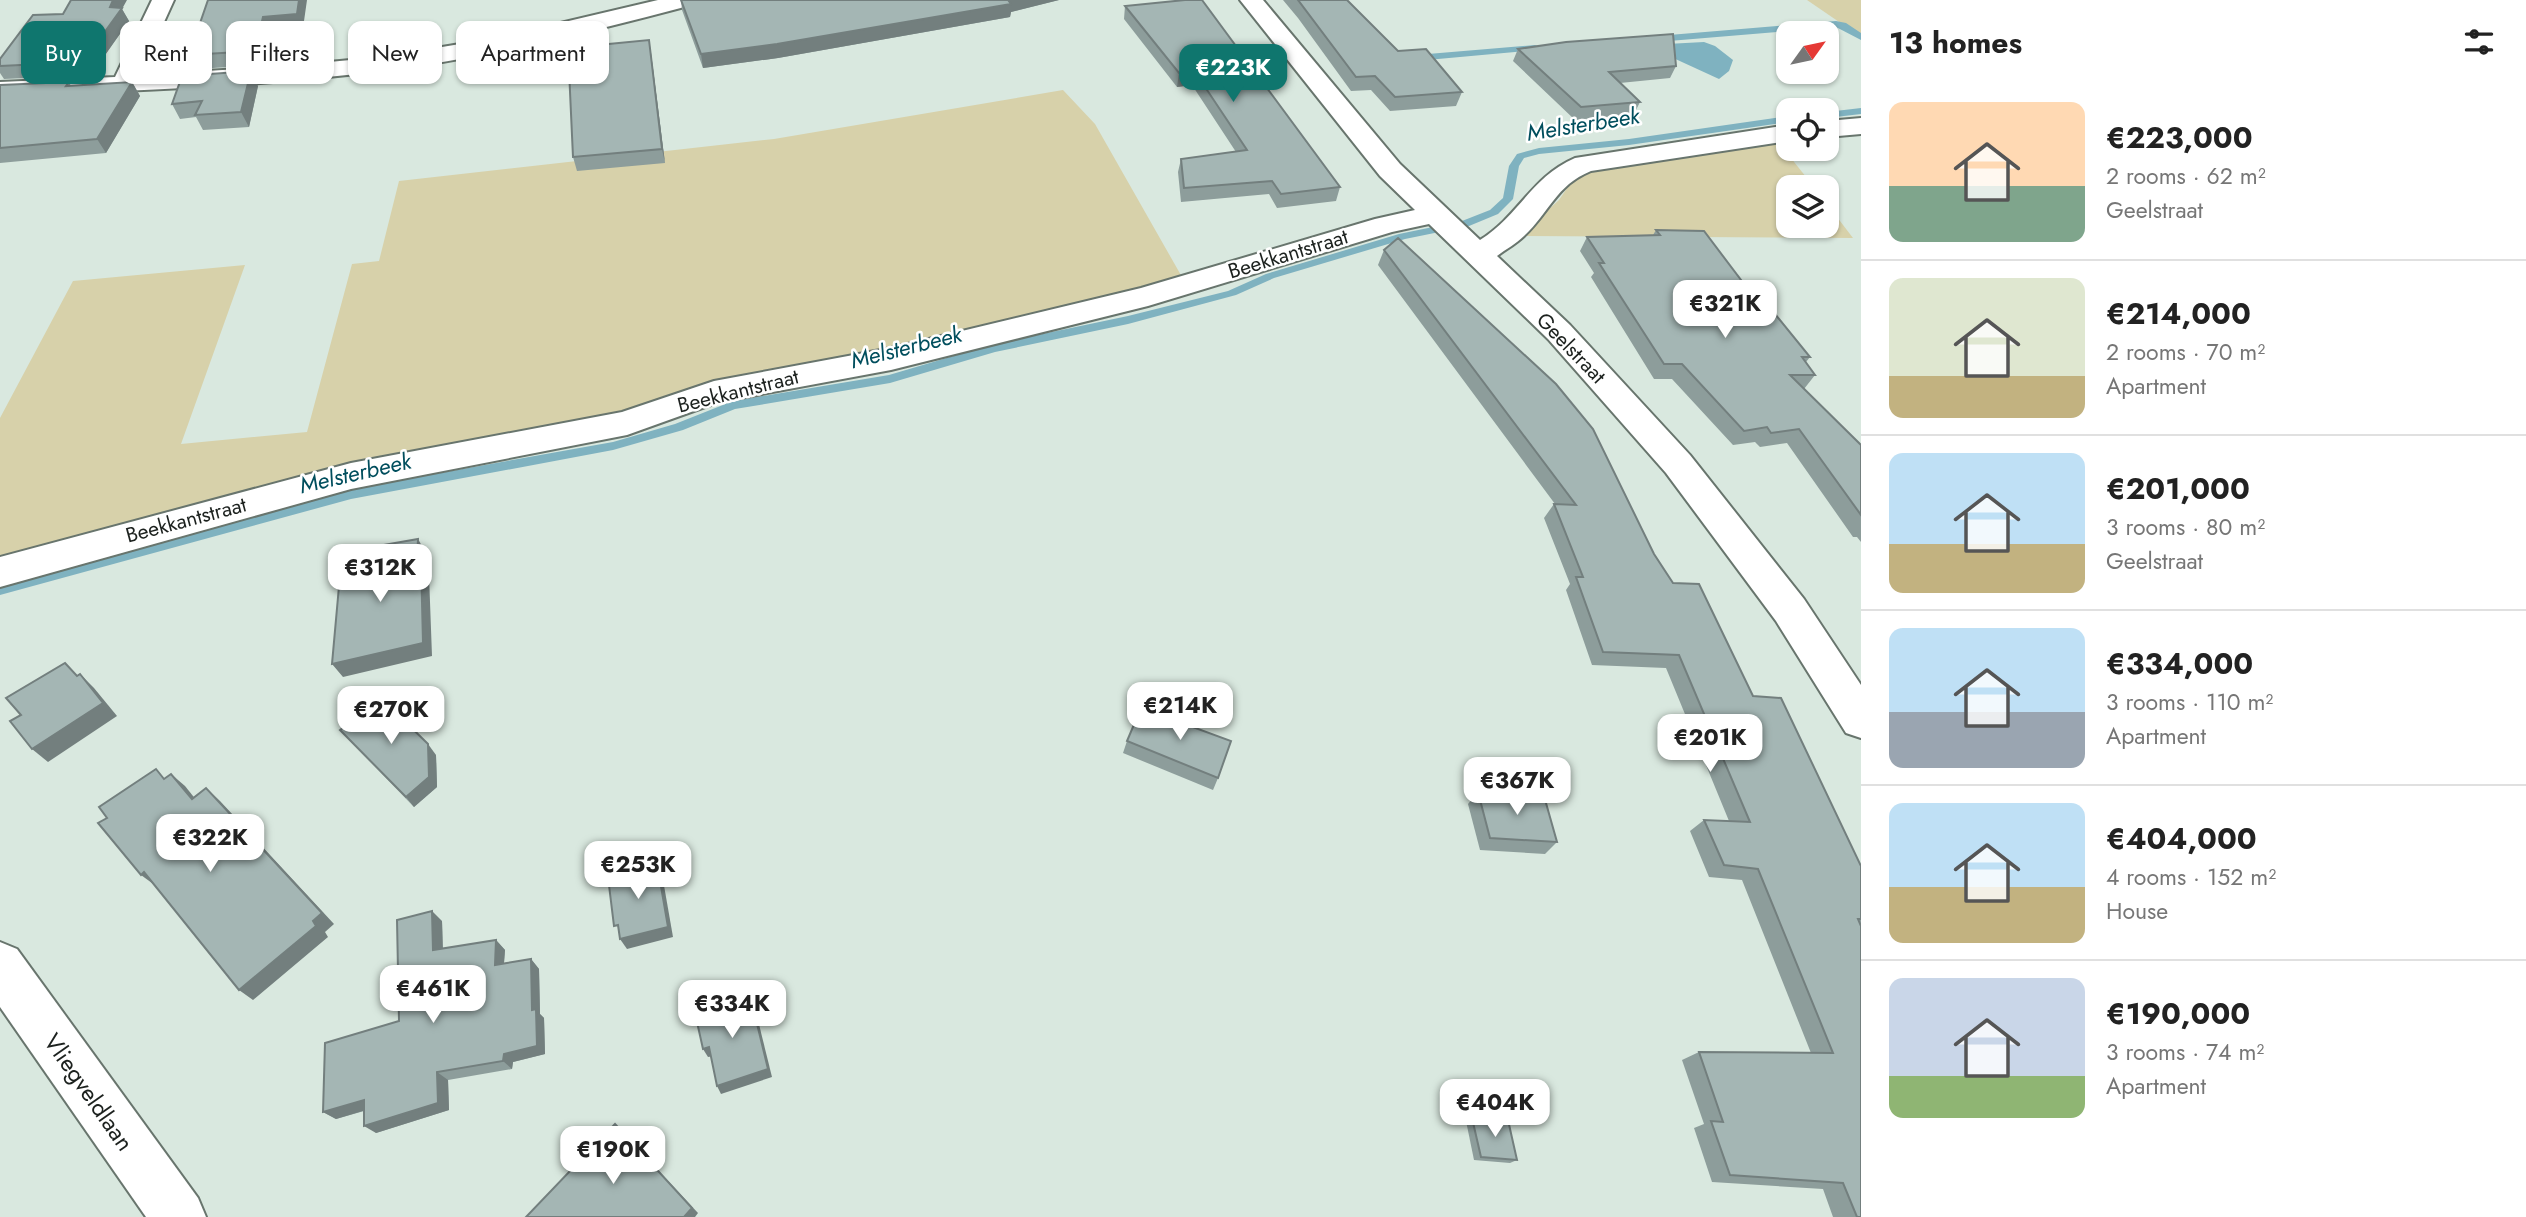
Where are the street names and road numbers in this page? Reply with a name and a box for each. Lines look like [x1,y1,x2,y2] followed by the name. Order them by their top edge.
[1224,222,1352,286] street label: Beekkantstraat
[1529,306,1613,390] street label: Geelstraat
[674,361,802,421] street label: Beekkantstraat
[122,489,250,551] street label: Beekkantstraat
[35,1026,143,1158] street label: Vliegveldlaan

